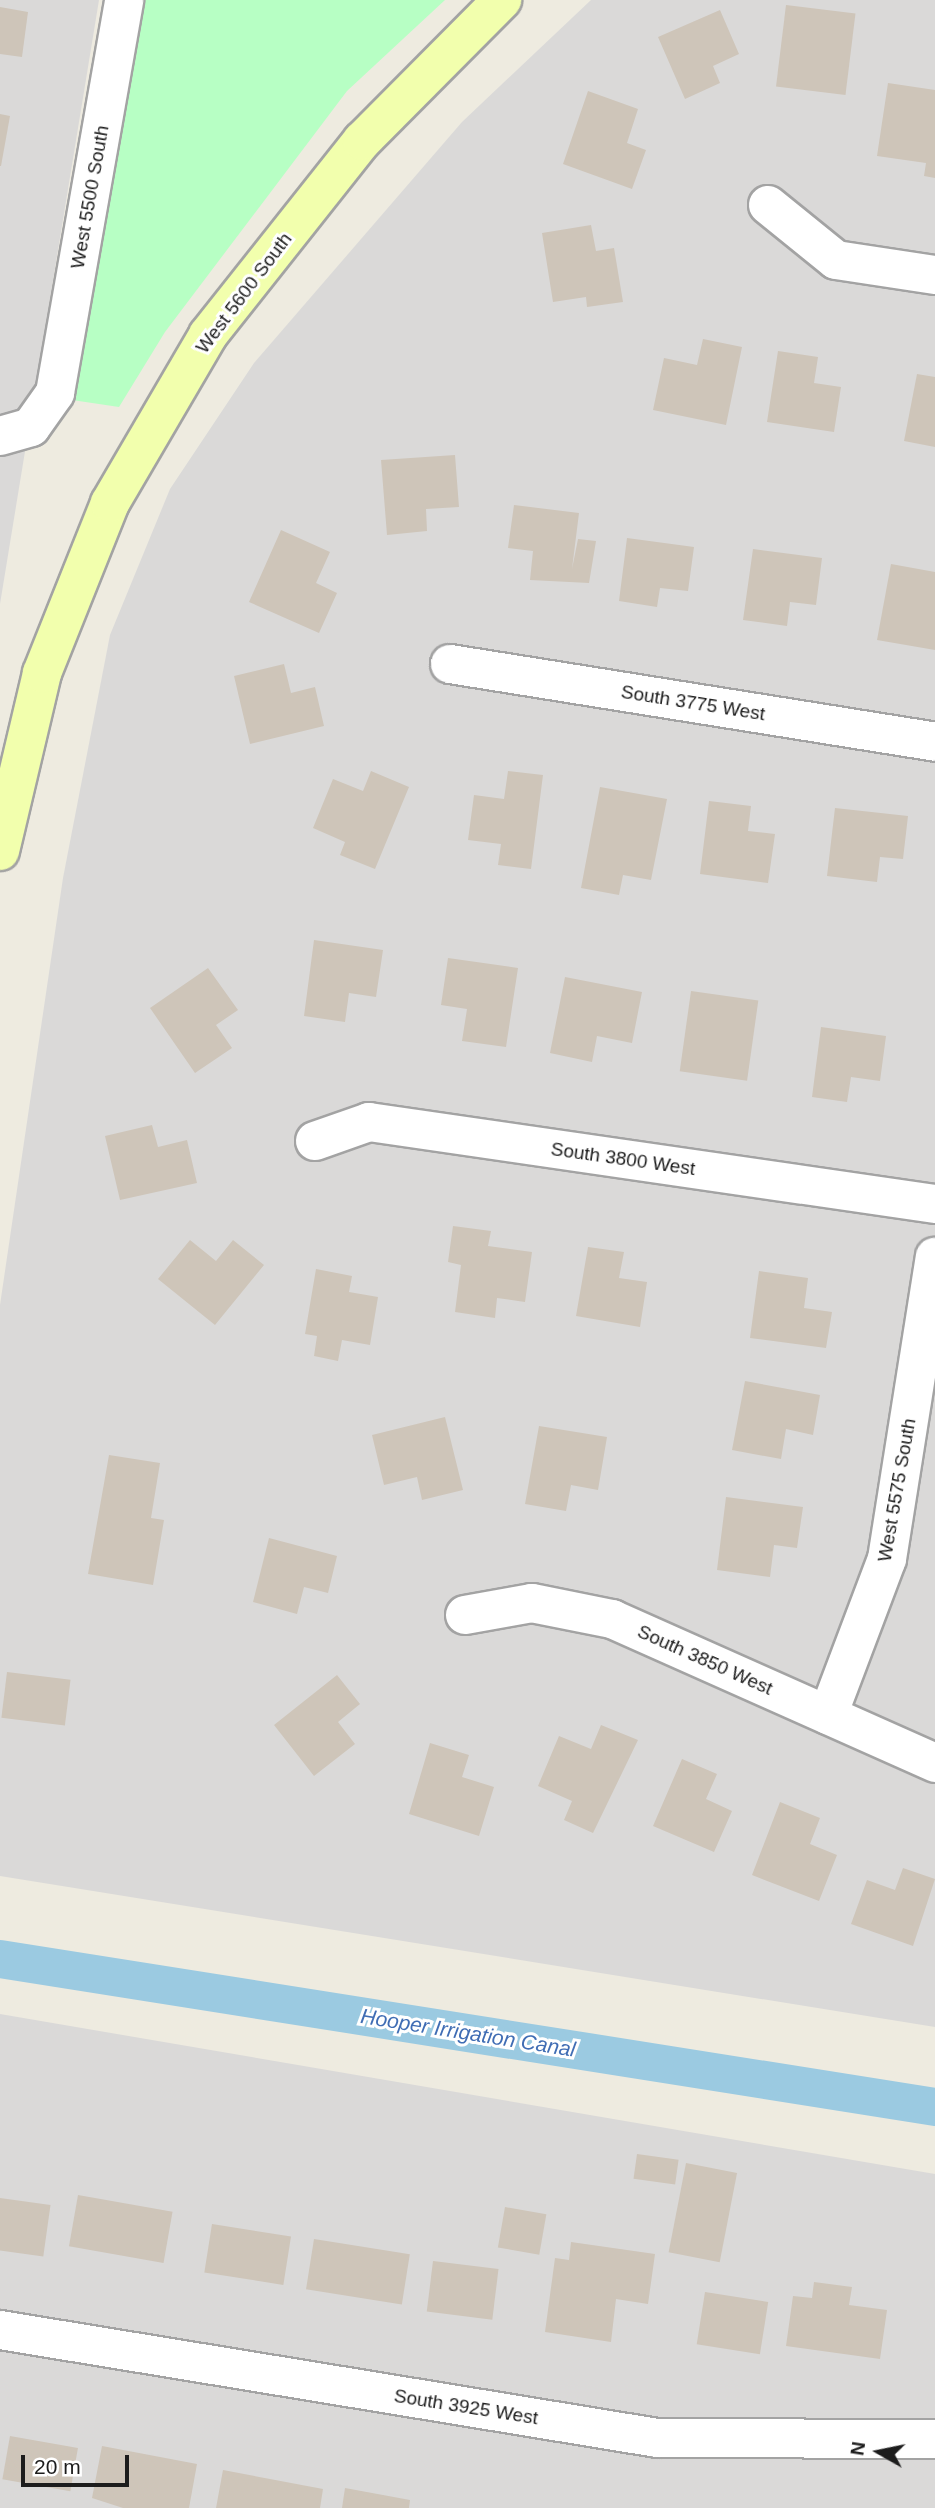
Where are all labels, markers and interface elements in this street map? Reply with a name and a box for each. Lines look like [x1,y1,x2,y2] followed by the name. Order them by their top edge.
[66,123,114,271] street label: West 5500 South
[191,228,297,358] street label: West 5600 South
[619,680,767,726] street label: South 3775 West
[549,1138,697,1180] street label: South 3800 West
[873,1416,921,1564] street label: West 5575 South
[634,1620,776,1700] street label: South 3850 West
[359,2004,577,2062] water label: Hooper Irrigation Canal
[392,2384,540,2430] street label: South 3925 West
[844,2417,914,2487] north arrow
[846,2440,869,2457] text: N
[24,2442,133,2486] scale bar
[34,2455,81,2478] text: 20 m

